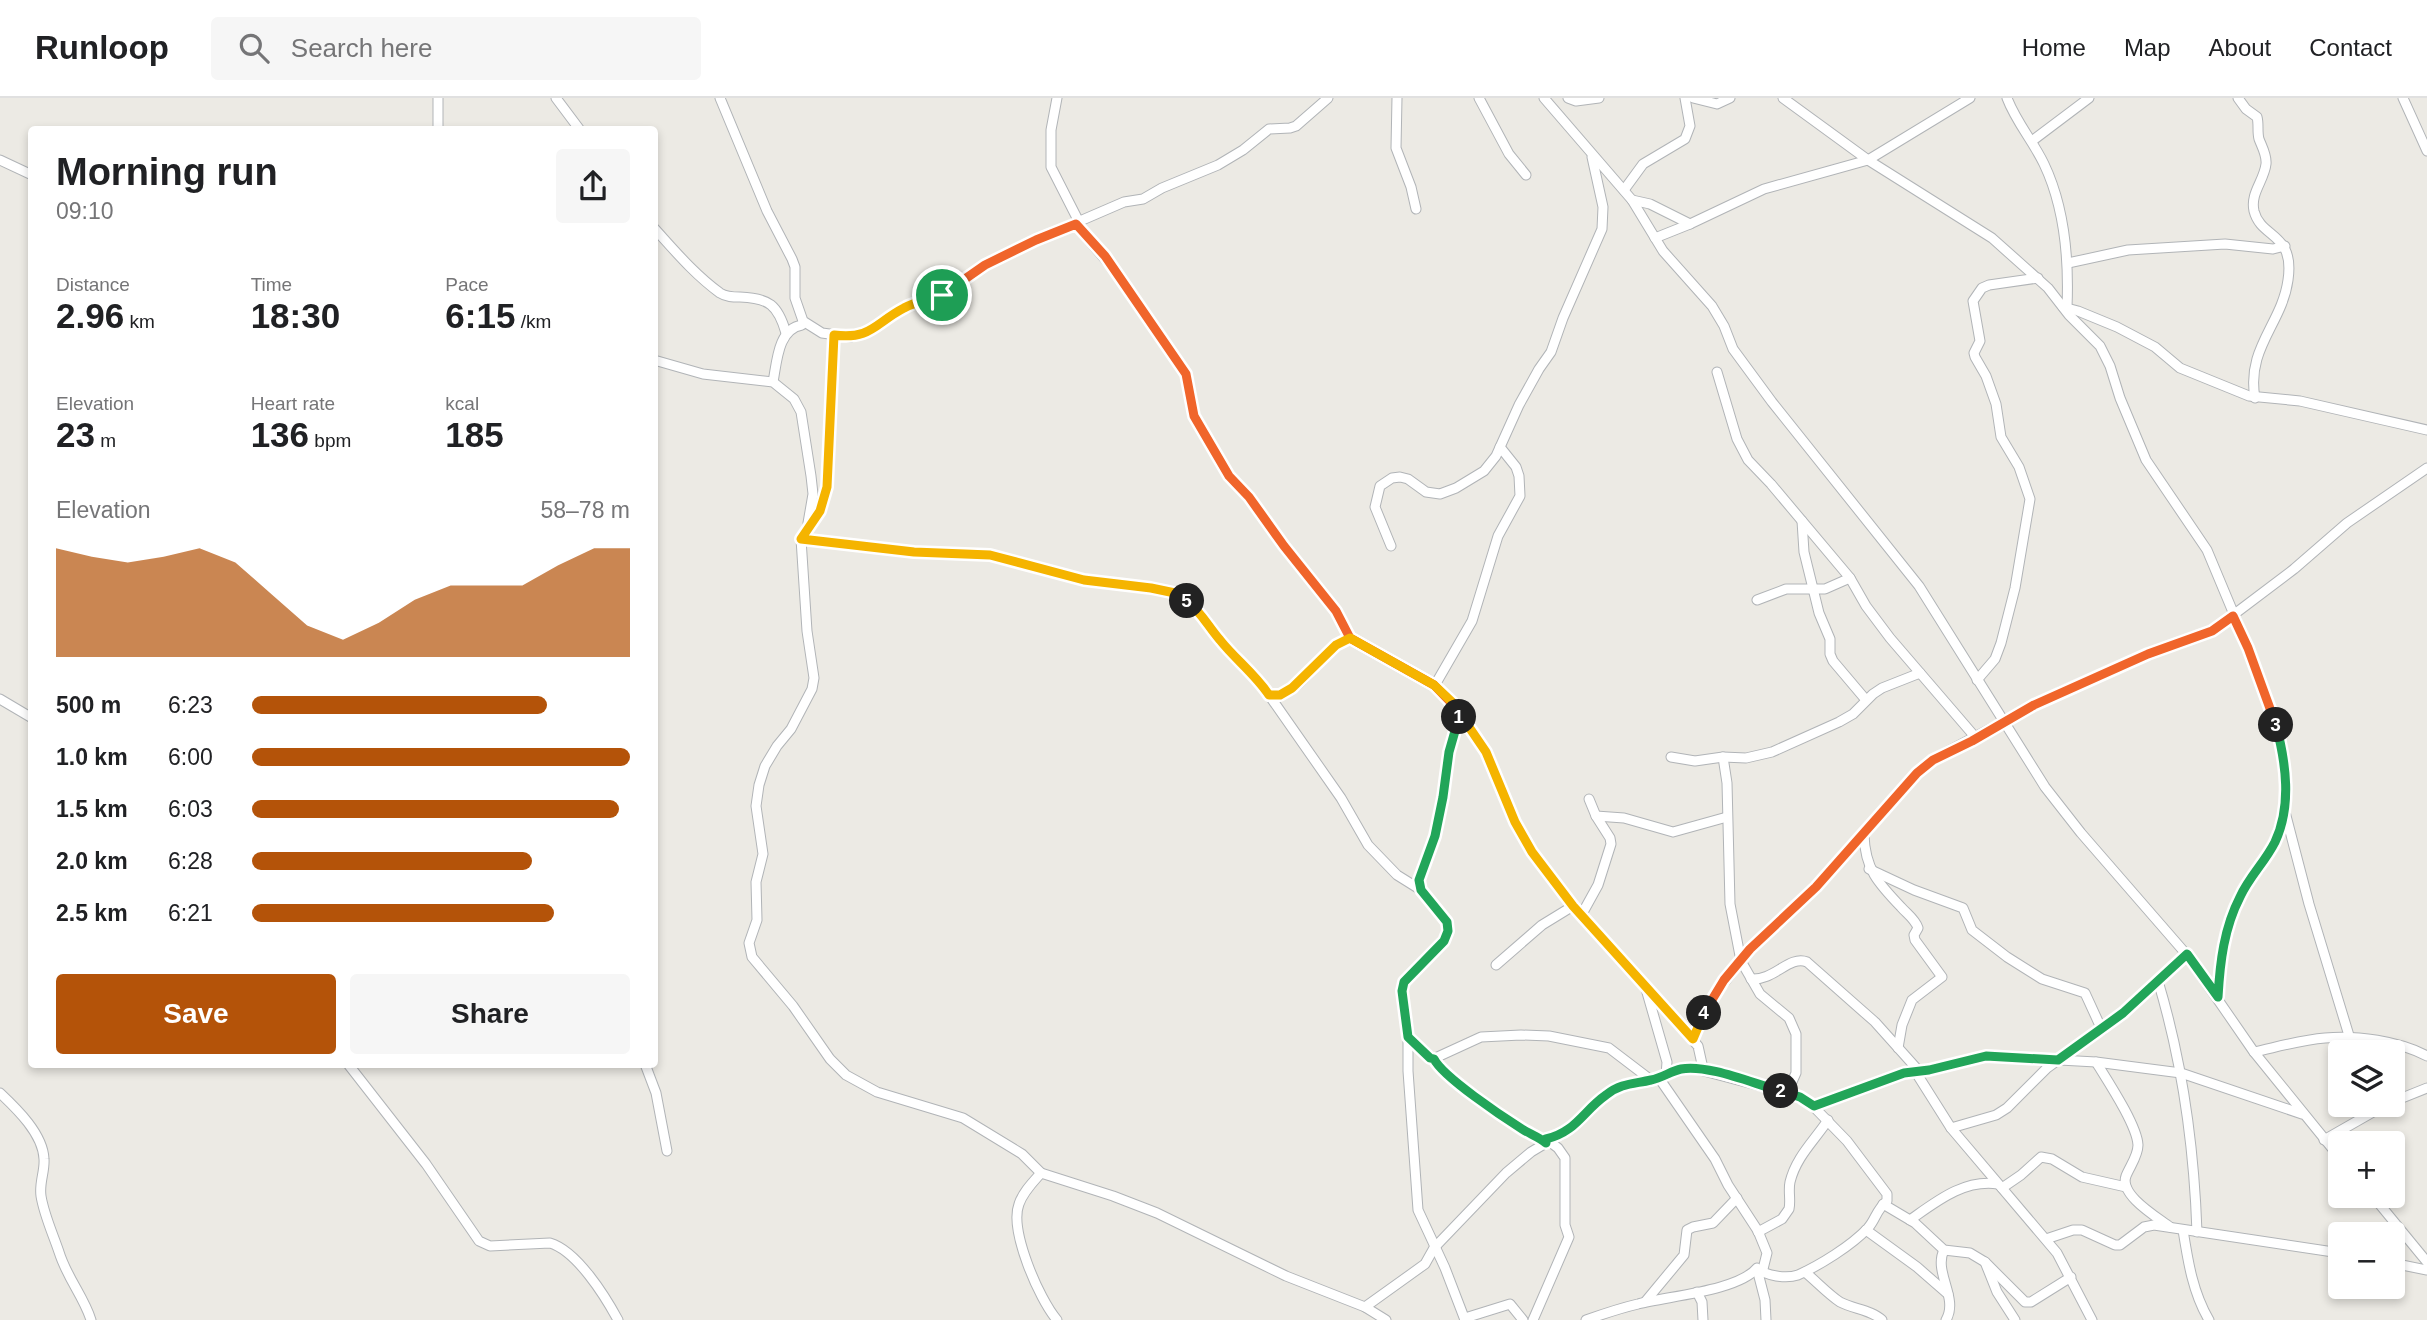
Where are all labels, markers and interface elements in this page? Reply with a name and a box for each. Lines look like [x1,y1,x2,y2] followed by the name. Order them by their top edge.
[211,17,701,80] search box
[35,29,169,66] text: Runloop
[235,29,273,67] icon: search
[291,33,432,63] text: Search here
[2022,34,2086,61] text: Home
[2124,34,2171,61] text: Map
[2209,34,2271,61] text: About
[2309,34,2392,61] text: Contact
[556,149,630,223] button: share
[56,151,278,193] text: Morning run
[56,198,114,224] text: 09:10
[912,265,972,325] pin
[56,274,130,295] text: Distance
[251,274,292,295] text: Time
[445,274,489,295] text: Pace
[923,276,961,314] icon: arrive
[56,296,124,335] text: 2.96
[251,296,340,335] text: 18:30
[445,296,515,335] text: 6:15
[124,311,155,332] text: km
[515,311,551,332] text: /km
[56,393,134,414] text: Elevation
[251,393,335,414] text: Heart rate
[445,393,479,414] text: kcal
[56,415,95,454] text: 23
[251,415,309,454] text: 136
[445,415,504,454] text: 185
[95,430,116,451] text: m
[309,430,351,451] text: bpm
[56,497,151,523] text: Elevation
[540,497,630,523] text: 58–78 m
[1170,584,1204,618] pin: 5
[1181,590,1192,611] text: 5
[56,692,121,718] text: 500 m
[168,692,213,718] text: 6:23
[1442,700,1476,734] pin: 1
[1453,706,1464,727] text: 1
[2258,708,2294,742] pin: 3
[2270,714,2281,735] text: 3
[56,744,128,770] text: 1.0 km
[168,744,213,770] text: 6:00
[56,796,128,822] text: 1.5 km
[168,796,213,822] text: 6:03
[56,848,128,874] text: 2.0 km
[168,848,213,874] text: 6:28
[56,900,128,926] text: 2.5 km
[168,900,213,926] text: 6:21
[56,974,336,1054] button: Save
[350,974,630,1054] button: Share
[1686,996,1722,1030] pin: 4
[1698,1002,1709,1023] text: 4
[2328,1040,2405,1299] map controls
[2328,1040,2405,1117] button: layers
[1764,1074,1798,1108] pin: 2
[1775,1080,1786,1101] text: 2
[2328,1131,2405,1208] button: +
[2328,1222,2405,1299] button: −

